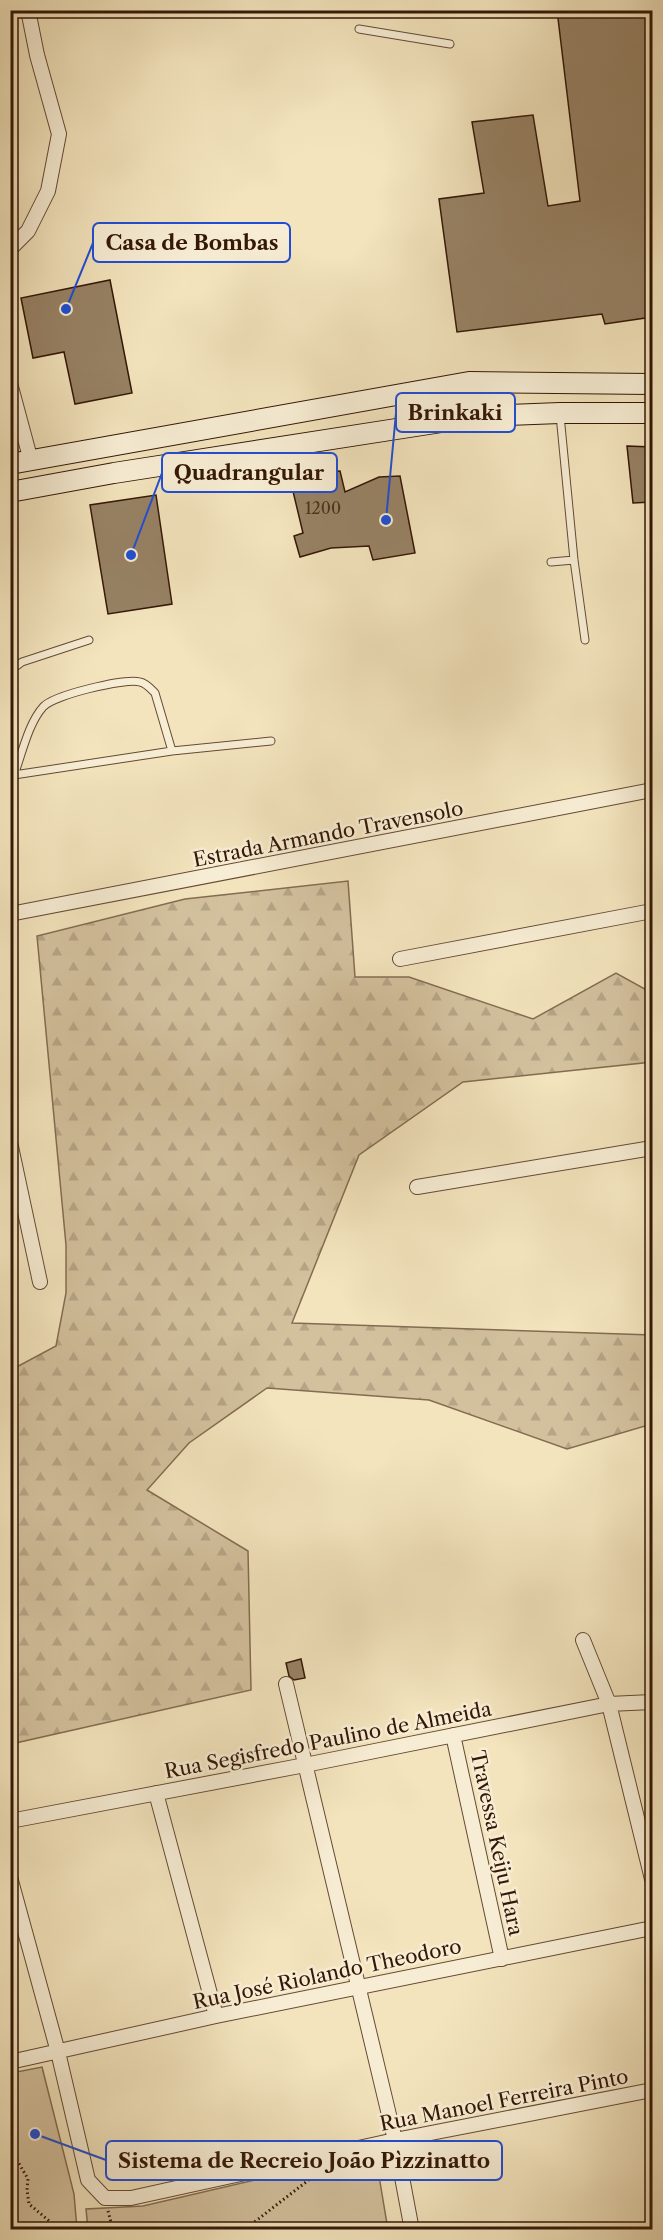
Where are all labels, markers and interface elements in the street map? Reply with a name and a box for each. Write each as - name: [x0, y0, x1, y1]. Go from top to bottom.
- callout: Casa de Bombas: [93, 223, 290, 262]
- text: Casa de Bombas: [105, 230, 279, 255]
- callout: Brinkaki: [396, 393, 515, 432]
- text: Brinkaki: [408, 400, 503, 425]
- callout: Quadrangular: [162, 453, 337, 492]
- text: Quadrangular: [174, 460, 325, 485]
- house number: 1200: [305, 498, 341, 518]
- street label: Estrada Armando Travensolo: [191, 796, 465, 872]
- street label: Rua Segisfredo Paulino de Almeida: [162, 1696, 494, 1784]
- street label: Travessa Keiju Hara: [466, 1748, 528, 1938]
- street label: Rua José Riolando Theodoro: [191, 1934, 463, 2014]
- street label: Rua Manoel Ferreira Pinto: [378, 2064, 630, 2136]
- callout: Sistema de Recreio João Pìzzinatto: [106, 2141, 502, 2180]
- text: Sistema de Recreio João Pìzzinatto: [118, 2148, 490, 2173]

